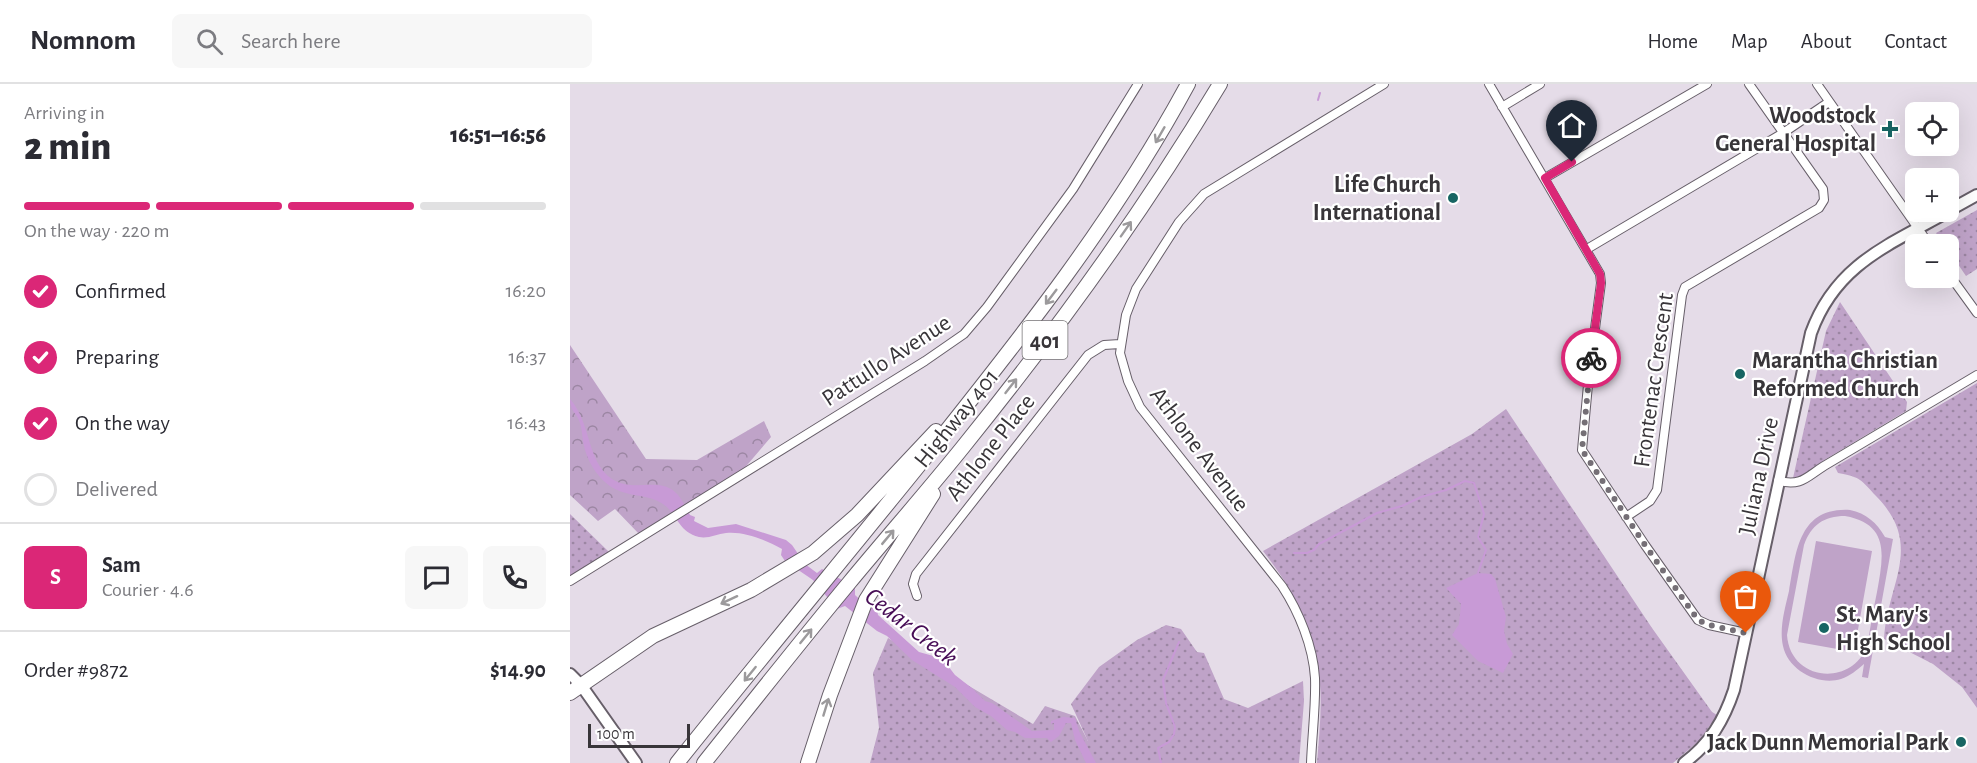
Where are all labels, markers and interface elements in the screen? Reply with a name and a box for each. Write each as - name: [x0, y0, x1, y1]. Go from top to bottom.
- search box: [172, 14, 592, 68]
- icon: search: [193, 25, 226, 58]
- text: Nomnom: [30, 27, 136, 55]
- text: Search here: [241, 30, 341, 52]
- text: Home: [1647, 31, 1698, 52]
- text: Map: [1731, 31, 1768, 52]
- text: About: [1801, 31, 1851, 52]
- text: Contact: [1884, 31, 1947, 52]
- pin: [1546, 100, 1597, 162]
- map controls: [1905, 102, 1959, 288]
- button: locate: [1905, 102, 1959, 156]
- text: Arriving in: [24, 103, 105, 123]
- place label: Woodstock General Hospital: [1715, 104, 1876, 156]
- icon: home: [1555, 109, 1588, 142]
- marker: Woodstock General Hospital: [1881, 120, 1899, 138]
- text: 16:51–16:56: [450, 124, 546, 146]
- one-way arrow: [1153, 126, 1165, 143]
- text: 2 min: [24, 128, 111, 167]
- button: +: [1905, 168, 1959, 222]
- place label: Life Church International: [1313, 173, 1441, 225]
- marker: Life Church International: [1446, 191, 1460, 205]
- text: On the way · 220 m: [24, 221, 170, 241]
- one-way arrow: [1120, 221, 1132, 237]
- button: −: [1905, 234, 1959, 288]
- icon: check: [24, 275, 57, 308]
- text: Confirmed: [75, 280, 166, 302]
- text: 16:20: [505, 281, 546, 301]
- one-way arrow: [1044, 288, 1057, 304]
- street label: Frontenac Crescent: [1630, 291, 1678, 469]
- street label: Pattullo Avenue: [818, 310, 955, 411]
- road number: 401: [1022, 321, 1068, 359]
- courier: [1561, 328, 1621, 388]
- icon: check: [24, 341, 57, 374]
- icon: bike: [1575, 342, 1608, 375]
- text: Preparing: [75, 346, 159, 368]
- text: 16:37: [509, 347, 546, 367]
- place label: Marantha Christian Reformed Church: [1752, 349, 1938, 401]
- street label: Highway 401: [910, 365, 1004, 472]
- marker: Marantha Christian Reformed Church: [1733, 367, 1747, 381]
- one-way arrow: [1004, 378, 1017, 394]
- street label: Athlone Avenue: [1145, 383, 1253, 516]
- street label: Athlone Place: [942, 390, 1040, 506]
- icon: check: [24, 407, 57, 440]
- text: On the way: [75, 412, 170, 434]
- text: 16:43: [507, 413, 546, 433]
- street label: Juliana Drive: [1735, 415, 1783, 537]
- text: Delivered: [75, 478, 158, 500]
- one-way arrow: [881, 529, 894, 545]
- button: chat: [405, 546, 468, 609]
- button: phone: [483, 546, 546, 609]
- text: Sam: [102, 554, 141, 576]
- text: S: [50, 566, 61, 588]
- pin: [1720, 571, 1771, 633]
- text: Courier · 4.6: [102, 580, 194, 600]
- icon: bag: [1729, 580, 1762, 613]
- water label: Cedar Creek: [860, 583, 963, 671]
- one-way arrow: [720, 595, 738, 607]
- place label: St. Mary's High School: [1836, 603, 1951, 655]
- marker: St. Mary's High School: [1817, 621, 1831, 635]
- one-way arrow: [800, 628, 813, 644]
- text: Order #9872: [24, 659, 129, 681]
- text: $14.90: [490, 659, 546, 681]
- one-way arrow: [743, 666, 757, 681]
- one-way arrow: [821, 698, 832, 717]
- scale bar: [588, 721, 690, 748]
- text: 100 m: [597, 726, 635, 742]
- place label: Jack Dunn Memorial Park: [1707, 731, 1949, 755]
- marker: Jack Dunn Memorial Park: [1954, 735, 1968, 749]

